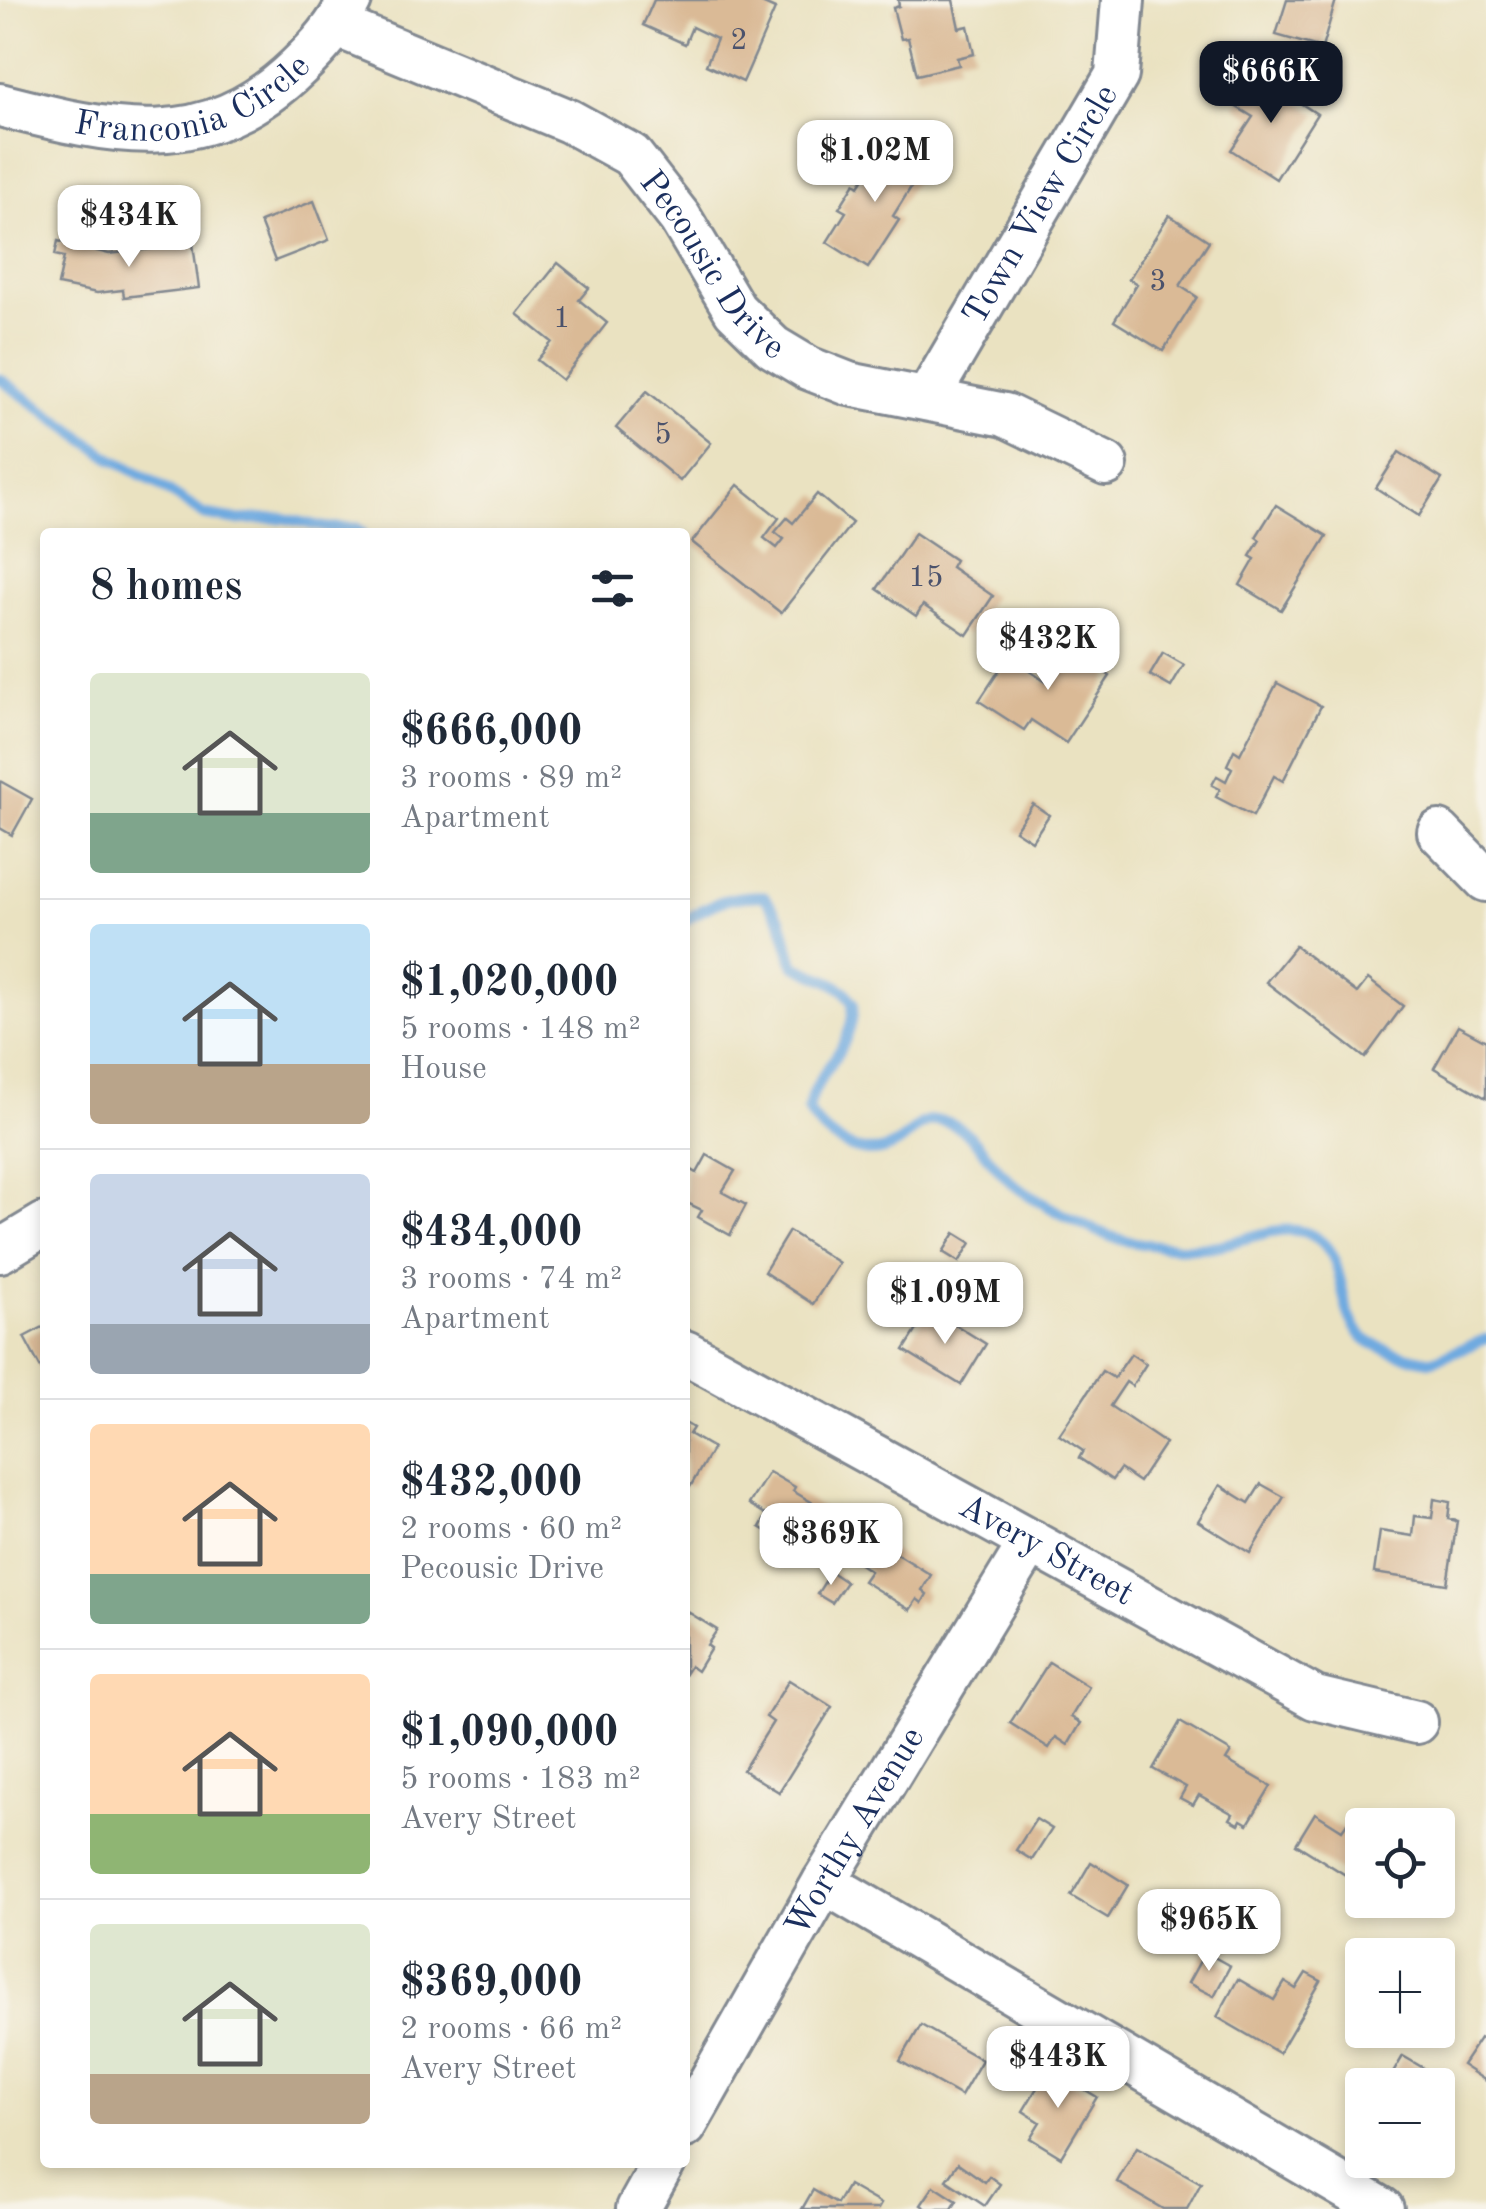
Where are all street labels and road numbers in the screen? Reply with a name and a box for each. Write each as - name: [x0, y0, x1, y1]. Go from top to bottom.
- street label: Franconia Circle: [72, 48, 317, 148]
- street label: Town View Circle: [957, 79, 1125, 331]
- street label: Pecousic Drive: [633, 165, 790, 367]
- street label: Avery Street: [953, 1489, 1139, 1612]
- street label: Worthy Avenue: [780, 1721, 931, 1942]

